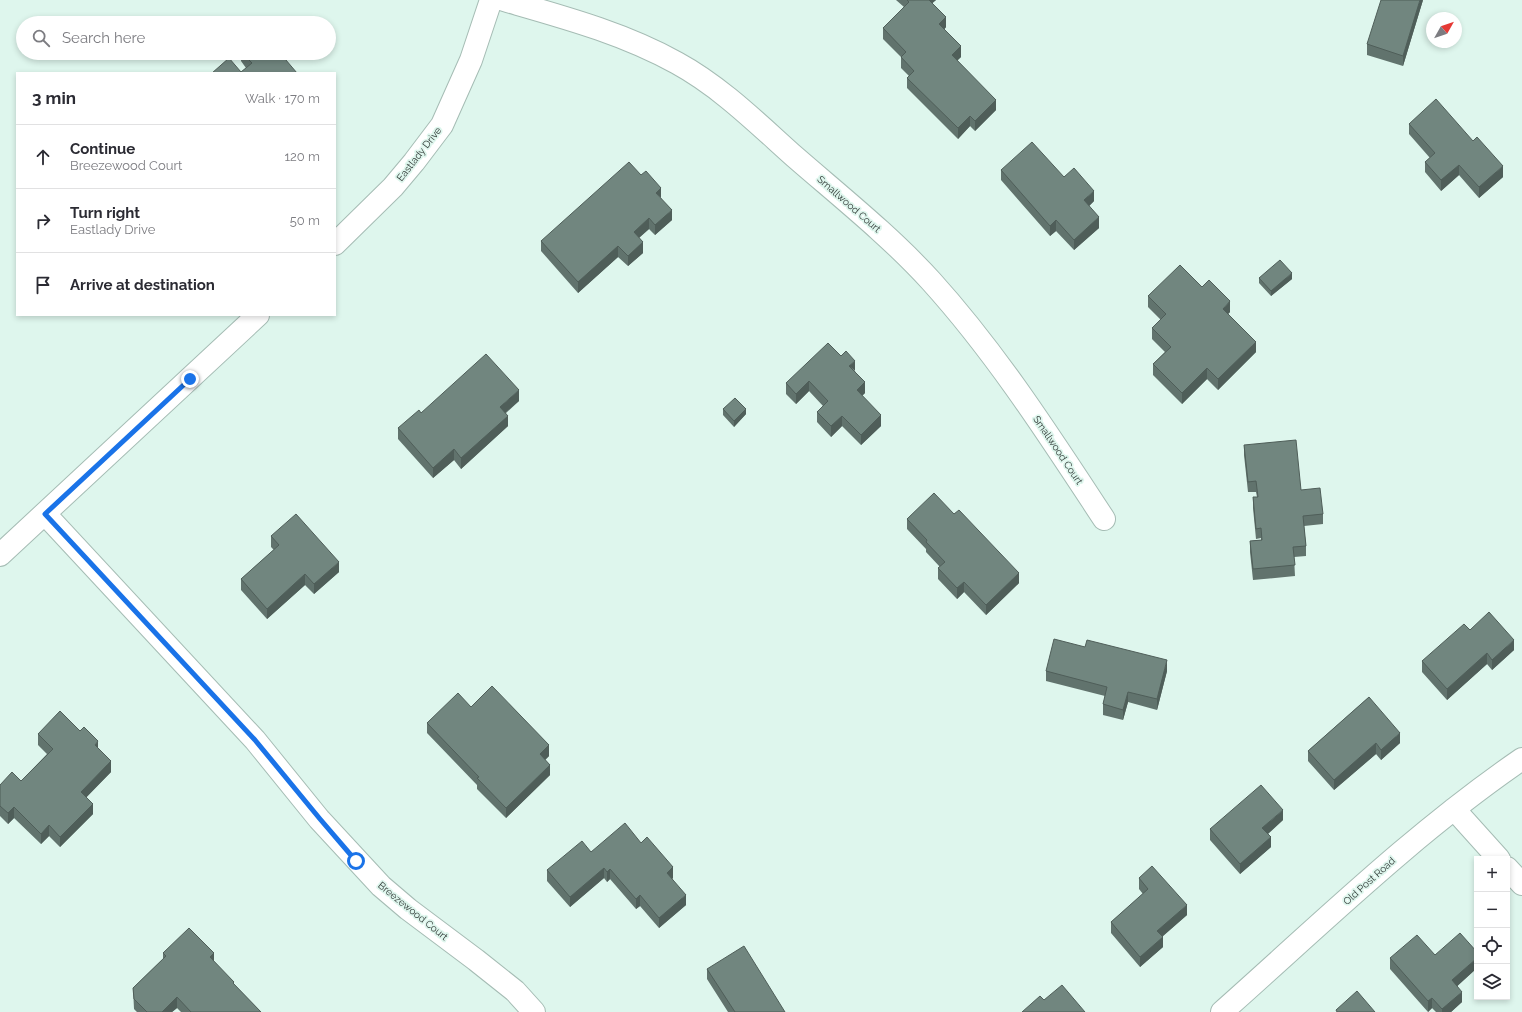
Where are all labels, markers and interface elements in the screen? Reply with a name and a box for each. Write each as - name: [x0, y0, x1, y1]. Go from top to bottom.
- north arrow: [1426, 12, 1462, 48]
- search box: [16, 16, 336, 60]
- icon: search: [30, 27, 52, 49]
- text: Search here: [62, 29, 145, 47]
- text: 3 min: [32, 88, 76, 108]
- text: Walk · 170 m: [245, 91, 320, 106]
- street label: Eastlady Drive: [394, 125, 444, 183]
- text: Continue: [70, 140, 135, 158]
- icon: ahead: [32, 146, 54, 168]
- text: 120 m: [284, 149, 320, 164]
- text: Breezewood Court: [70, 158, 182, 173]
- street label: Smallwood Court: [815, 174, 883, 235]
- text: Turn right: [70, 204, 140, 222]
- icon: right: [32, 210, 54, 232]
- text: 50 m: [290, 213, 320, 228]
- text: Eastlady Drive: [70, 222, 155, 237]
- icon: arrive: [32, 274, 54, 296]
- text: Arrive at destination: [70, 276, 215, 294]
- route end: [181, 370, 199, 388]
- street label: Smallwood Court: [1031, 414, 1085, 487]
- route start: [347, 852, 365, 870]
- street label: Old Post Road: [1341, 855, 1397, 907]
- map controls: [1474, 856, 1510, 1000]
- button: +: [1474, 856, 1510, 892]
- street label: Breezewood Court: [376, 880, 451, 943]
- button: −: [1474, 892, 1510, 928]
- button: locate: [1474, 928, 1510, 964]
- button: layers: [1474, 964, 1510, 1000]

